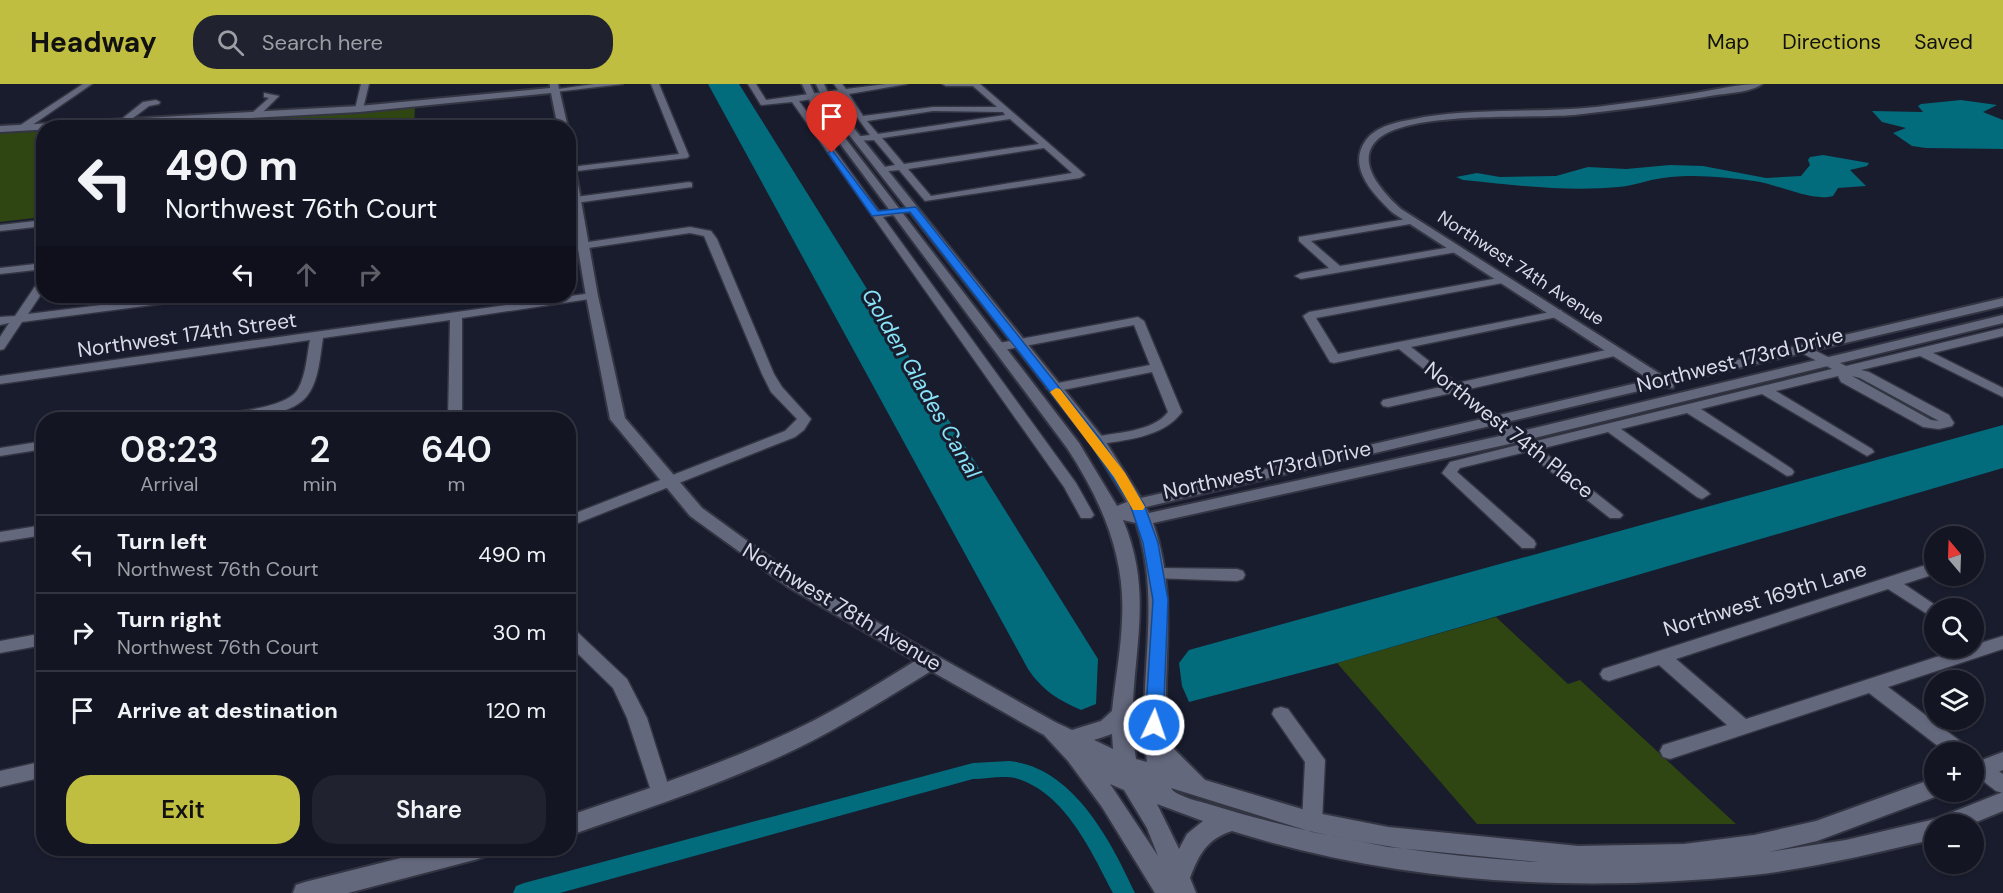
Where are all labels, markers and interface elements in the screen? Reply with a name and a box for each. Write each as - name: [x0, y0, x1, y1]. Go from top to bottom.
- search box: [193, 15, 613, 69]
- text: Headway: [30, 24, 157, 61]
- icon: search: [214, 26, 247, 59]
- text: Search here: [262, 28, 383, 57]
- text: Map: [1707, 28, 1749, 56]
- text: Directions: [1782, 28, 1881, 56]
- text: Saved: [1914, 28, 1973, 56]
- pin: [806, 91, 857, 153]
- icon: arrive: [815, 100, 848, 133]
- text: 490 m: [165, 138, 298, 193]
- icon: left: [66, 144, 144, 222]
- text: Northwest 76th Court: [165, 191, 437, 226]
- street label: Northwest 74th Avenue: [1433, 205, 1609, 331]
- icon: left: [227, 258, 260, 291]
- icon: ahead: [290, 258, 323, 291]
- icon: right: [353, 258, 386, 291]
- water label: Golden Glades Canal: [855, 283, 988, 484]
- street label: Northwest 174th Street: [76, 306, 298, 364]
- street label: Northwest 173rd Drive: [1634, 321, 1846, 399]
- street label: Northwest 74th Place: [1419, 355, 1599, 505]
- text: 08:23: [120, 426, 219, 473]
- text: 2: [309, 426, 330, 473]
- text: 640: [421, 426, 492, 473]
- street label: Northwest 173rd Drive: [1160, 434, 1374, 506]
- text: Arrival: [140, 471, 199, 497]
- text: min: [303, 471, 337, 497]
- text: m: [448, 471, 465, 497]
- north arrow: [1924, 526, 1984, 586]
- map controls: [1924, 526, 1984, 874]
- text: Turn left: [117, 527, 207, 556]
- street label: Northwest 78th Avenue: [737, 536, 947, 678]
- icon: left: [66, 538, 99, 571]
- text: 490 m: [478, 540, 546, 569]
- street label: Northwest 169th Lane: [1660, 555, 1870, 643]
- text: Northwest 76th Court: [117, 556, 319, 582]
- button: search: [1924, 598, 1984, 658]
- text: Turn right: [117, 605, 222, 634]
- icon: right: [66, 616, 99, 649]
- text: 30 m: [492, 618, 546, 647]
- text: Northwest 76th Court: [117, 634, 319, 660]
- button: layers: [1924, 670, 1984, 730]
- position arrow: [1122, 693, 1186, 757]
- icon: arrive: [66, 694, 99, 727]
- text: Arrive at destination: [117, 696, 338, 725]
- text: 120 m: [486, 696, 546, 725]
- button: +: [1924, 742, 1984, 802]
- button: Exit: [66, 775, 300, 844]
- button: Share: [312, 775, 546, 844]
- button: −: [1924, 814, 1984, 874]

